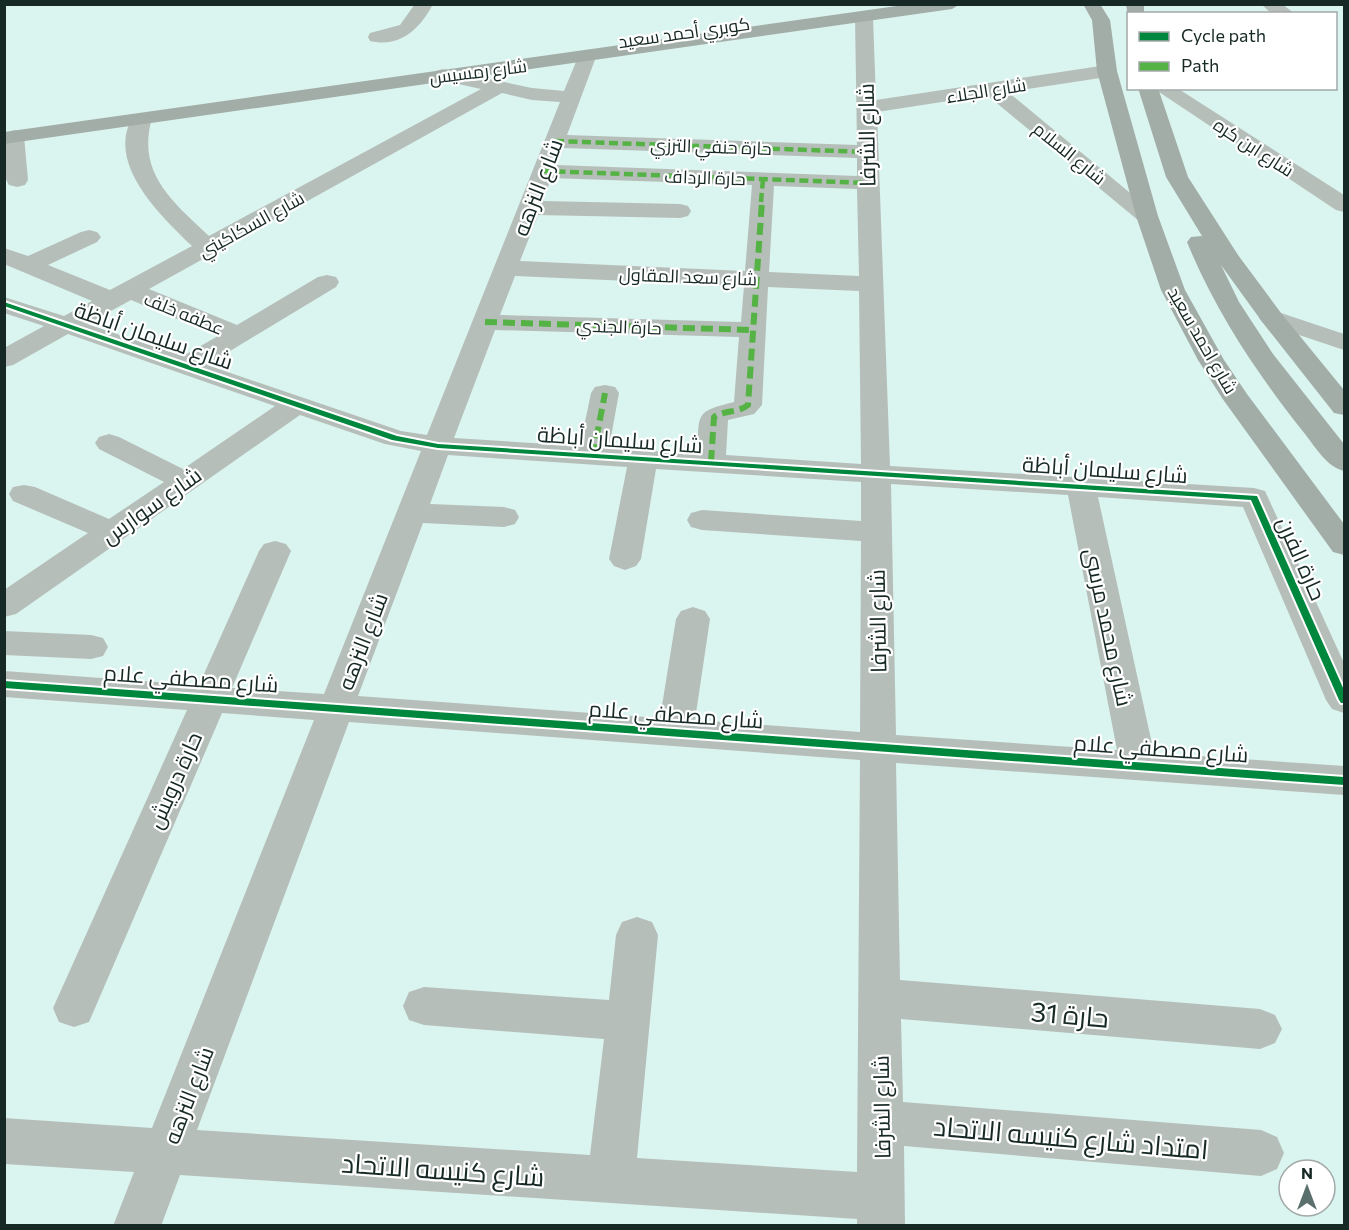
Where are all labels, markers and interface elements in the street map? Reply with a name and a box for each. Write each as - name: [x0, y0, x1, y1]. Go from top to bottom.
- street label: كوبري أحمد سعيد: [617, 12, 752, 56]
- legend: [1127, 12, 1337, 90]
- text: Cycle path: [1181, 24, 1266, 46]
- street label: شارع رمسيس: [428, 54, 528, 90]
- text: Path: [1181, 54, 1219, 76]
- street label: شارع الجلاء: [944, 73, 1028, 109]
- street label: شارع الشرفا: [852, 83, 882, 187]
- street label: شارع ابن كره: [1209, 113, 1298, 183]
- street label: شارع السلام: [1028, 117, 1111, 190]
- street label: حارة حنفي الترزي: [650, 133, 772, 163]
- street label: شارع النزهه: [506, 135, 570, 240]
- street label: حارة الرداف: [664, 165, 746, 190]
- street label: شارع السكاكيني: [194, 186, 310, 266]
- street label: شارع سعد المقاول: [618, 263, 757, 291]
- street label: شارع احمد سعيد: [1162, 283, 1242, 398]
- street label: عطفه خلف: [141, 287, 227, 339]
- street label: شارع سليمان أباظة: [71, 295, 237, 377]
- street label: حارة الجندي: [576, 314, 662, 342]
- street label: شارع سليمان أباظة: [536, 420, 704, 460]
- street label: شارع سليمان أباظة: [1021, 450, 1189, 490]
- street label: شارع سوارس: [96, 461, 207, 551]
- street label: حارة الفرن: [1272, 512, 1332, 604]
- street label: شارع محمد مرسى: [1077, 545, 1139, 709]
- street label: شارع الشرفا: [863, 569, 893, 673]
- street label: شارع النزهه: [331, 589, 395, 694]
- street label: شارع مصطفي علام: [102, 658, 279, 702]
- street label: شارع مصطفي علام: [587, 694, 764, 738]
- street label: حارة درويش: [141, 727, 208, 833]
- street label: شارع مصطفي علام: [1072, 728, 1249, 772]
- street label: حارة 31: [1030, 994, 1110, 1034]
- street label: شارع النزهه: [157, 1043, 221, 1148]
- street label: شارع الشرفا: [867, 1055, 897, 1159]
- street label: امتداد شارع كنيسه الاتحاد: [932, 1109, 1210, 1168]
- street label: شارع كنيسه الاتحاد: [340, 1145, 546, 1196]
- north arrow: [1277, 1158, 1337, 1218]
- text: N: [1301, 1163, 1313, 1182]

